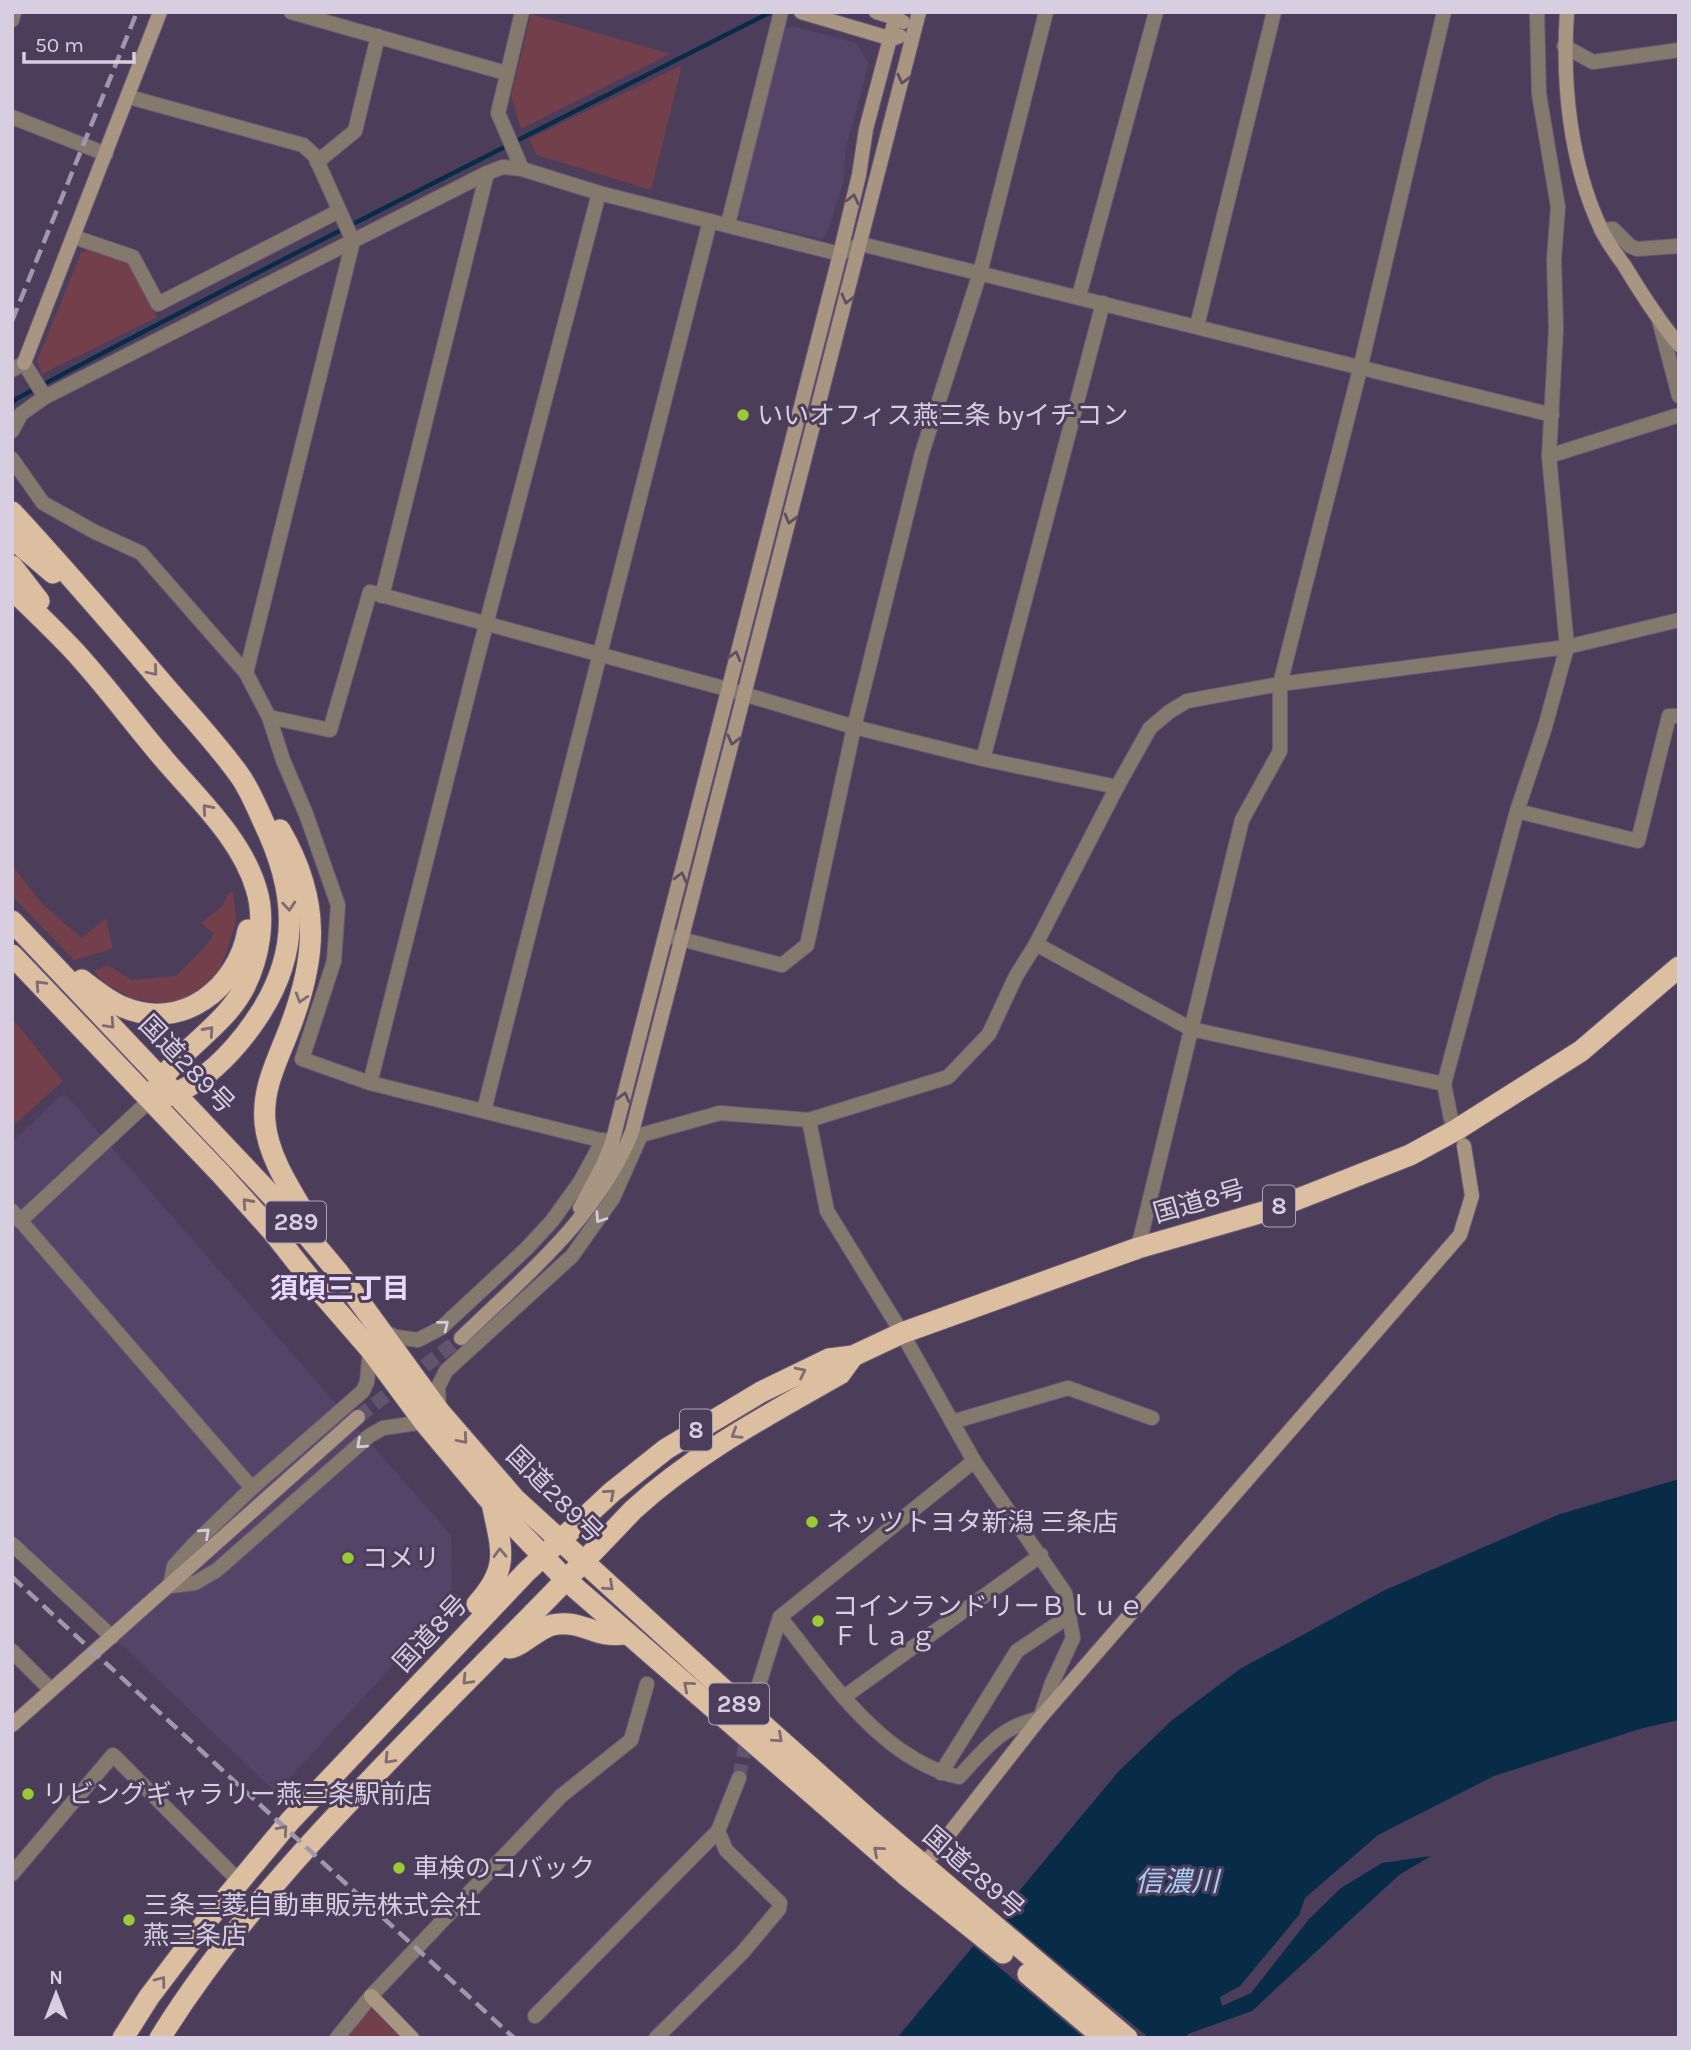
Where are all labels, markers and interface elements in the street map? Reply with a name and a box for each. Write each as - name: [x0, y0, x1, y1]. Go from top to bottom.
- scale bar: [24, 21, 135, 65]
- text: 50 m: [35, 33, 84, 57]
- one-way arrow: [897, 72, 911, 84]
- one-way arrow: [845, 193, 859, 205]
- one-way arrow: [841, 293, 855, 305]
- place label: いいオフィス燕三条 byイチコン: [757, 400, 1128, 431]
- marker: いいオフィス燕三条 byイチコン: [735, 407, 751, 423]
- one-way arrow: [784, 513, 798, 525]
- one-way arrow: [727, 650, 742, 662]
- one-way arrow: [144, 664, 157, 676]
- one-way arrow: [727, 733, 741, 745]
- one-way arrow: [203, 805, 215, 818]
- one-way arrow: [673, 871, 687, 883]
- one-way arrow: [281, 901, 296, 912]
- one-way arrow: [36, 980, 48, 993]
- one-way arrow: [295, 991, 309, 1003]
- street label: 国道289号: [132, 1009, 241, 1120]
- one-way arrow: [101, 1016, 114, 1029]
- one-way arrow: [201, 1026, 213, 1039]
- one-way arrow: [615, 1091, 630, 1103]
- street label: 国道8号: [1150, 1174, 1249, 1229]
- road number: 8: [1263, 1186, 1295, 1226]
- one-way arrow: [243, 1198, 255, 1211]
- road number: 289: [266, 1202, 326, 1242]
- one-way arrow: [596, 1210, 608, 1223]
- district label: 須頃三丁目: [270, 1272, 410, 1305]
- one-way arrow: [436, 1320, 448, 1333]
- one-way arrow: [794, 1367, 806, 1381]
- road number: 8: [680, 1410, 712, 1450]
- one-way arrow: [730, 1426, 743, 1439]
- one-way arrow: [455, 1431, 467, 1444]
- one-way arrow: [356, 1436, 369, 1448]
- street label: 国道289号: [500, 1440, 609, 1549]
- one-way arrow: [602, 1490, 615, 1502]
- place label: ネッツトヨタ新潟 三条店: [826, 1507, 1118, 1538]
- marker: ネッツトヨタ新潟 三条店: [804, 1514, 820, 1530]
- one-way arrow: [197, 1528, 210, 1541]
- place label: コメリ: [362, 1543, 440, 1574]
- one-way arrow: [492, 1547, 508, 1558]
- marker: コメリ: [340, 1550, 356, 1566]
- one-way arrow: [601, 1578, 614, 1590]
- street label: 国道8号: [387, 1588, 474, 1678]
- place label: コインランドリーＢｌｕｅ Ｆｌａｇ: [832, 1591, 1144, 1652]
- marker: コインランドリーＢｌｕｅ Ｆｌａｇ: [810, 1613, 826, 1629]
- one-way arrow: [463, 1672, 476, 1685]
- one-way arrow: [683, 1682, 696, 1694]
- road number: 289: [709, 1684, 769, 1724]
- one-way arrow: [770, 1730, 783, 1743]
- one-way arrow: [385, 1751, 398, 1764]
- place label: リビングギャラリー燕三条駅前店: [42, 1779, 432, 1810]
- marker: リビングギャラリー燕三条駅前店: [20, 1786, 36, 1802]
- street label: 国道289号: [917, 1820, 1031, 1925]
- one-way arrow: [275, 1825, 287, 1838]
- one-way arrow: [874, 1847, 887, 1859]
- place label: 車検のコバック: [413, 1853, 595, 1884]
- marker: 車検のコバック: [391, 1860, 407, 1876]
- water label: 信濃川: [1135, 1865, 1222, 1898]
- place label: 三条三菱自動車販売株式会社 燕三条店: [143, 1890, 481, 1951]
- marker: 三条三菱自動車販売株式会社 燕三条店: [121, 1912, 137, 1928]
- north arrow: [21, 1959, 91, 2029]
- text: N: [49, 1967, 63, 1989]
- one-way arrow: [153, 1977, 165, 1989]

